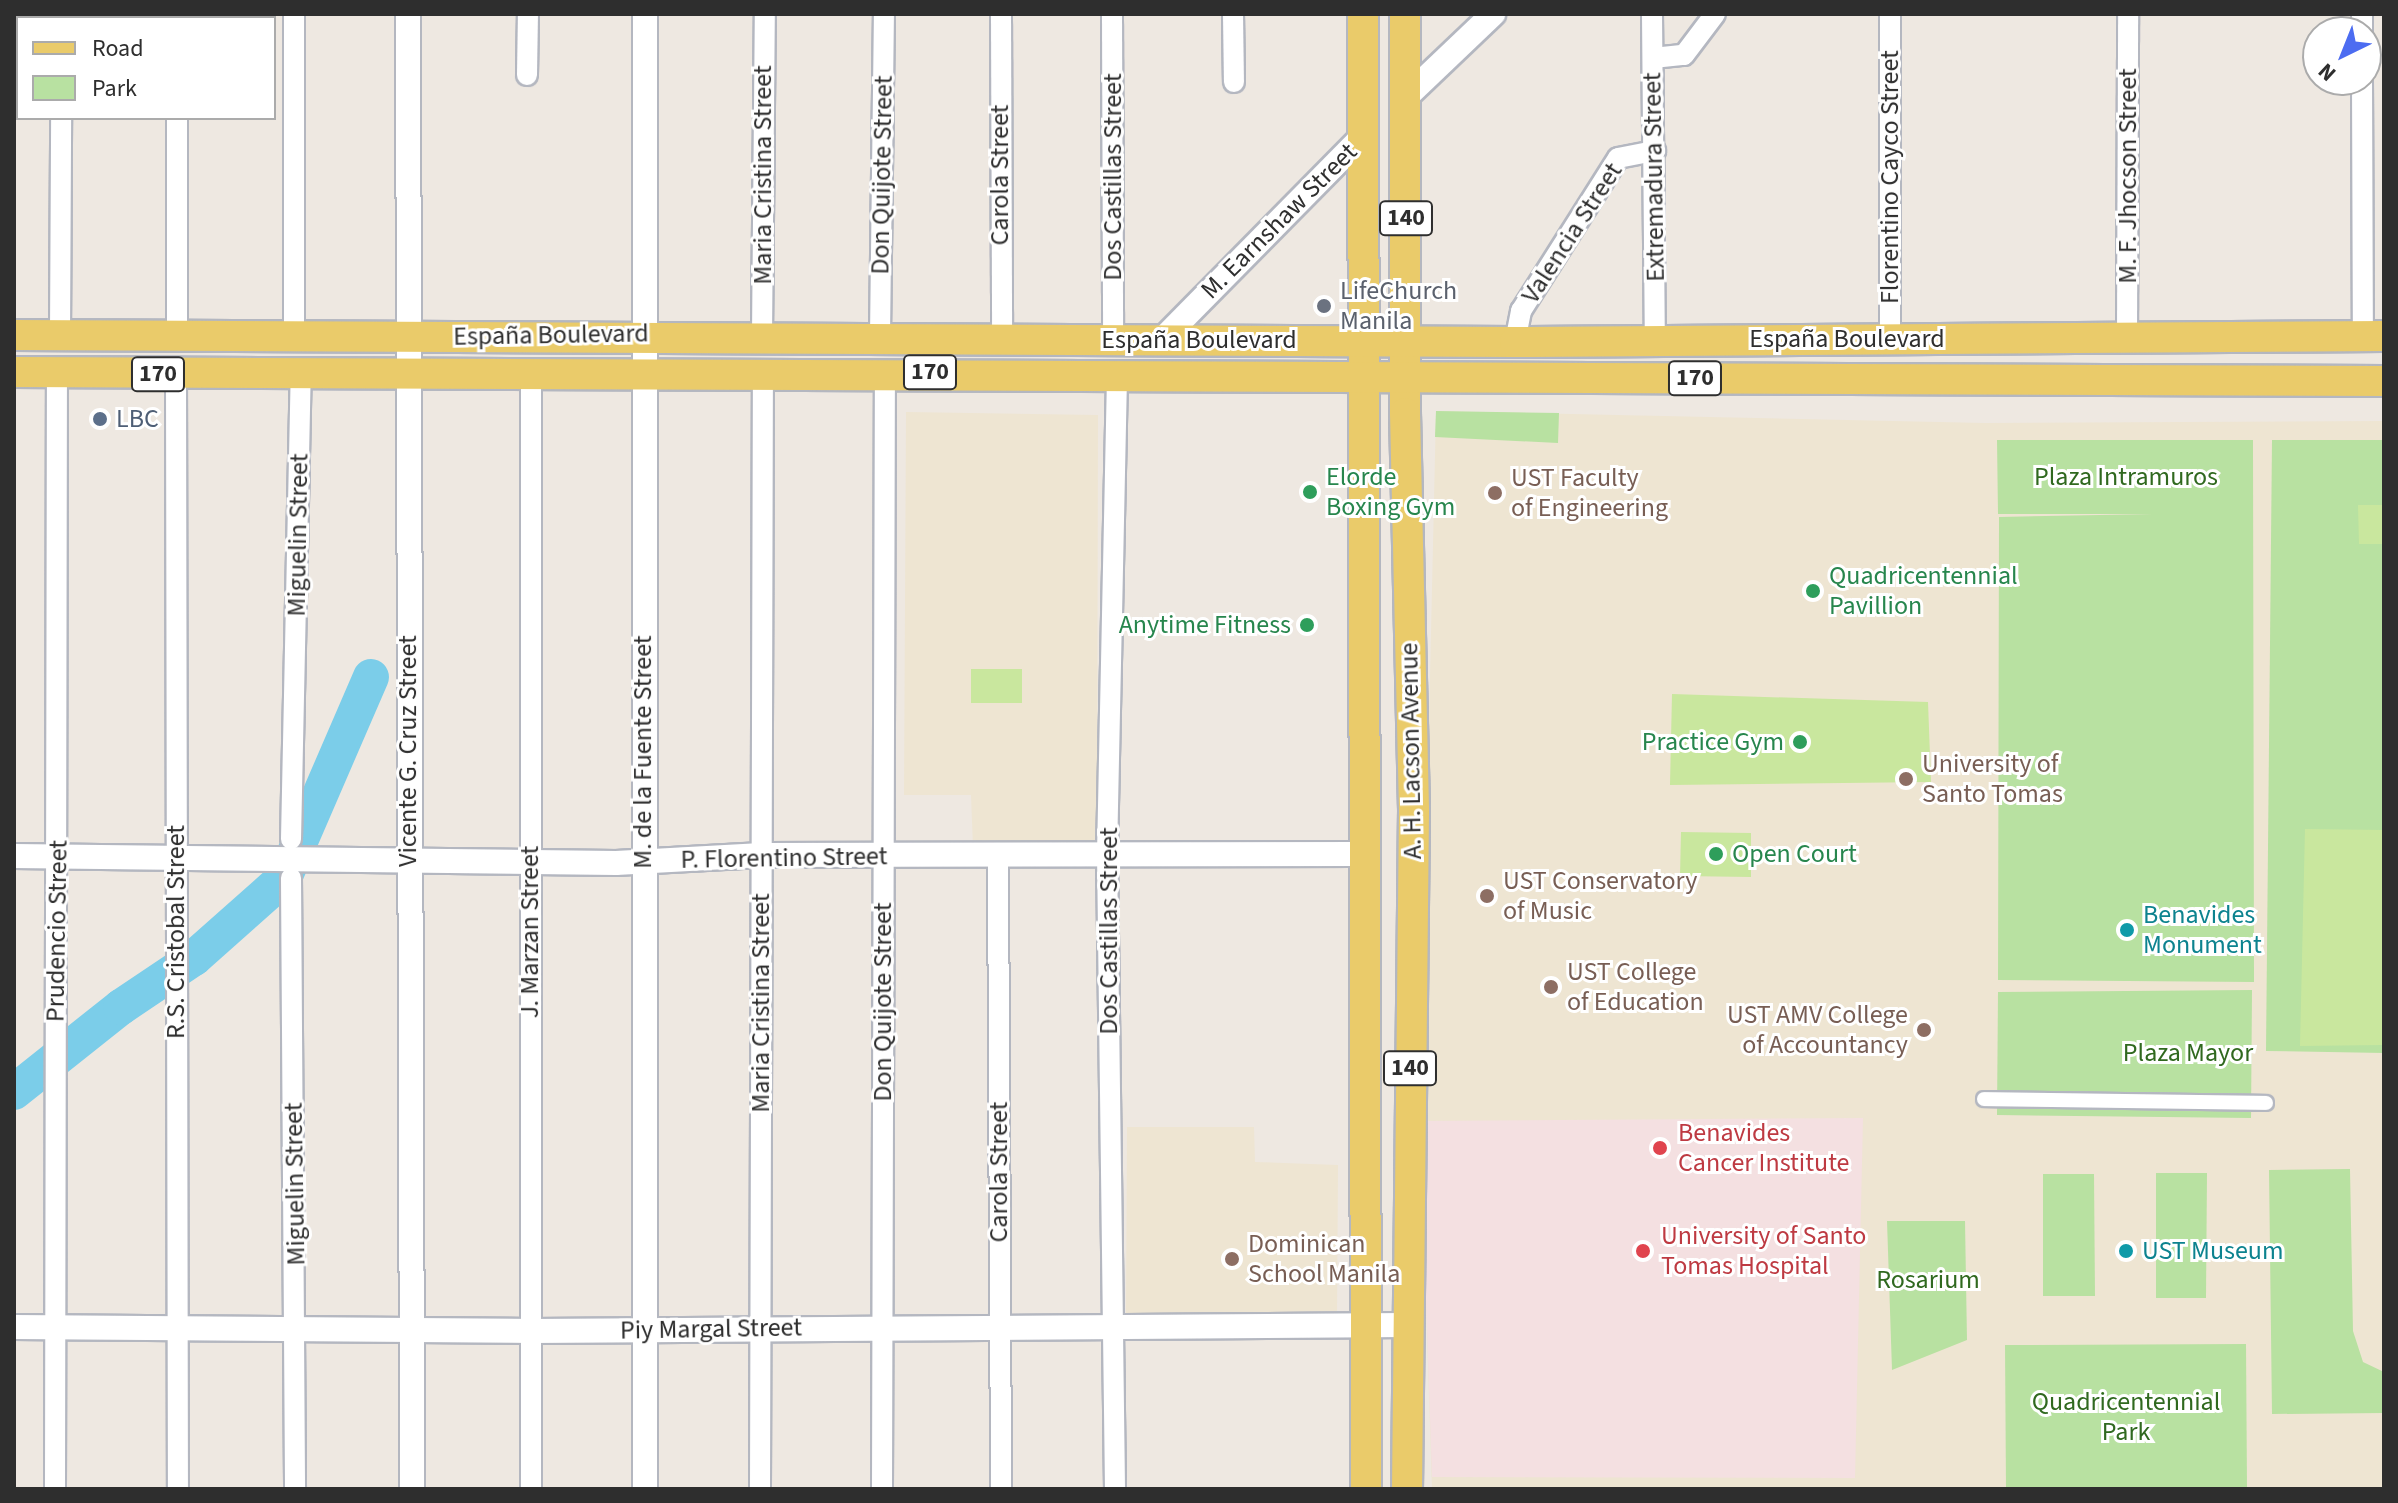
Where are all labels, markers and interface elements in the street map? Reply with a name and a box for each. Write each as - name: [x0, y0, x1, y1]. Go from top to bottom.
- legend: [16, 16, 276, 120]
- north arrow: [2302, 16, 2382, 96]
- text: Road: [92, 31, 144, 66]
- street label: Florentino Cayco Street: [1874, 50, 1906, 304]
- text: N: [2311, 55, 2343, 89]
- street label: Maria Cristina Street: [747, 65, 779, 285]
- street label: M. F. Jhocson Street: [2112, 68, 2144, 284]
- text: Park: [92, 71, 137, 106]
- street label: Extremadura Street: [1637, 72, 1671, 282]
- street label: Dos Castillas Street: [1097, 73, 1129, 281]
- street label: Don Quijote Street: [865, 75, 899, 275]
- street label: Carola Street: [984, 105, 1016, 245]
- street label: M. Earnshaw Street: [1195, 137, 1363, 305]
- street label: Valencia Street: [1515, 157, 1629, 309]
- road number: 140: [1378, 198, 1434, 238]
- place label: LifeChurch Manila: [1340, 275, 1457, 336]
- marker: LifeChurch Manila: [1315, 297, 1333, 315]
- street label: España Boulevard: [453, 318, 649, 352]
- street label: España Boulevard: [1749, 323, 1945, 355]
- street label: España Boulevard: [1101, 324, 1297, 356]
- road number: 170: [902, 352, 958, 392]
- road number: 170: [130, 354, 186, 394]
- road number: 170: [1667, 358, 1723, 398]
- place label: LBC: [116, 403, 159, 435]
- marker: LBC: [91, 410, 109, 428]
- street label: Miguelin Street: [281, 453, 315, 617]
- place label: Elorde Boxing Gym: [1326, 461, 1455, 522]
- park label: Plaza Intramuros: [2034, 461, 2218, 493]
- place label: UST Faculty of Engineering: [1511, 462, 1668, 524]
- marker: Elorde Boxing Gym: [1301, 483, 1319, 501]
- marker: UST Faculty of Engineering: [1486, 484, 1504, 502]
- place label: Quadricentennial Pavillion: [1829, 560, 2018, 622]
- marker: Quadricentennial Pavillion: [1804, 582, 1822, 600]
- place label: Anytime Fitness: [1119, 609, 1291, 641]
- marker: Anytime Fitness: [1298, 616, 1316, 634]
- street label: Vicente G. Cruz Street: [392, 635, 424, 867]
- street label: M. de la Fuente Street: [627, 635, 659, 869]
- street label: A. H. Lacson Avenue: [1394, 642, 1428, 860]
- place label: Practice Gym: [1642, 726, 1784, 758]
- marker: Practice Gym: [1791, 733, 1809, 751]
- place label: University of Santo Tomas: [1922, 748, 2063, 810]
- marker: University of Santo Tomas: [1897, 770, 1915, 788]
- street label: R.S. Cristobal Street: [160, 825, 192, 1039]
- street label: Dos Castillas Street: [1093, 827, 1125, 1035]
- place label: Open Court: [1732, 838, 1857, 870]
- street label: Prudencio Street: [40, 840, 74, 1022]
- street label: P. Florentino Street: [680, 841, 888, 875]
- marker: Open Court: [1707, 845, 1725, 863]
- street label: J. Marzan Street: [514, 846, 546, 1018]
- place label: UST Conservatory of Music: [1503, 865, 1697, 926]
- marker: UST Conservatory of Music: [1478, 887, 1496, 905]
- street label: Maria Cristina Street: [745, 893, 777, 1113]
- place label: Benavides Monument: [2143, 899, 2262, 960]
- street label: Don Quijote Street: [867, 902, 899, 1102]
- marker: Benavides Monument: [2118, 921, 2136, 939]
- place label: UST College of Education: [1567, 956, 1704, 1018]
- marker: UST College of Education: [1542, 978, 1560, 996]
- place label: UST AMV College of Accountancy: [1727, 999, 1908, 1060]
- marker: UST AMV College of Accountancy: [1915, 1021, 1933, 1039]
- park label: Plaza Mayor: [2123, 1037, 2253, 1069]
- road number: 140: [1382, 1048, 1438, 1088]
- street label: Miguelin Street: [278, 1102, 312, 1266]
- street label: Carola Street: [983, 1102, 1015, 1242]
- place label: Benavides Cancer Institute: [1678, 1117, 1849, 1178]
- marker: Benavides Cancer Institute: [1649, 1137, 1671, 1159]
- place label: University of Santo Tomas Hospital: [1661, 1220, 1866, 1282]
- place label: Dominican School Manila: [1248, 1228, 1400, 1290]
- place label: UST Museum: [2142, 1235, 2284, 1267]
- marker: University of Santo Tomas Hospital: [1632, 1240, 1654, 1262]
- marker: UST Museum: [2117, 1242, 2135, 1260]
- marker: Dominican School Manila: [1223, 1250, 1241, 1268]
- park label: Rosarium: [1876, 1264, 1980, 1296]
- street label: Piy Margal Street: [620, 1312, 802, 1346]
- park label: Quadricentennial Park: [2032, 1386, 2220, 1448]

